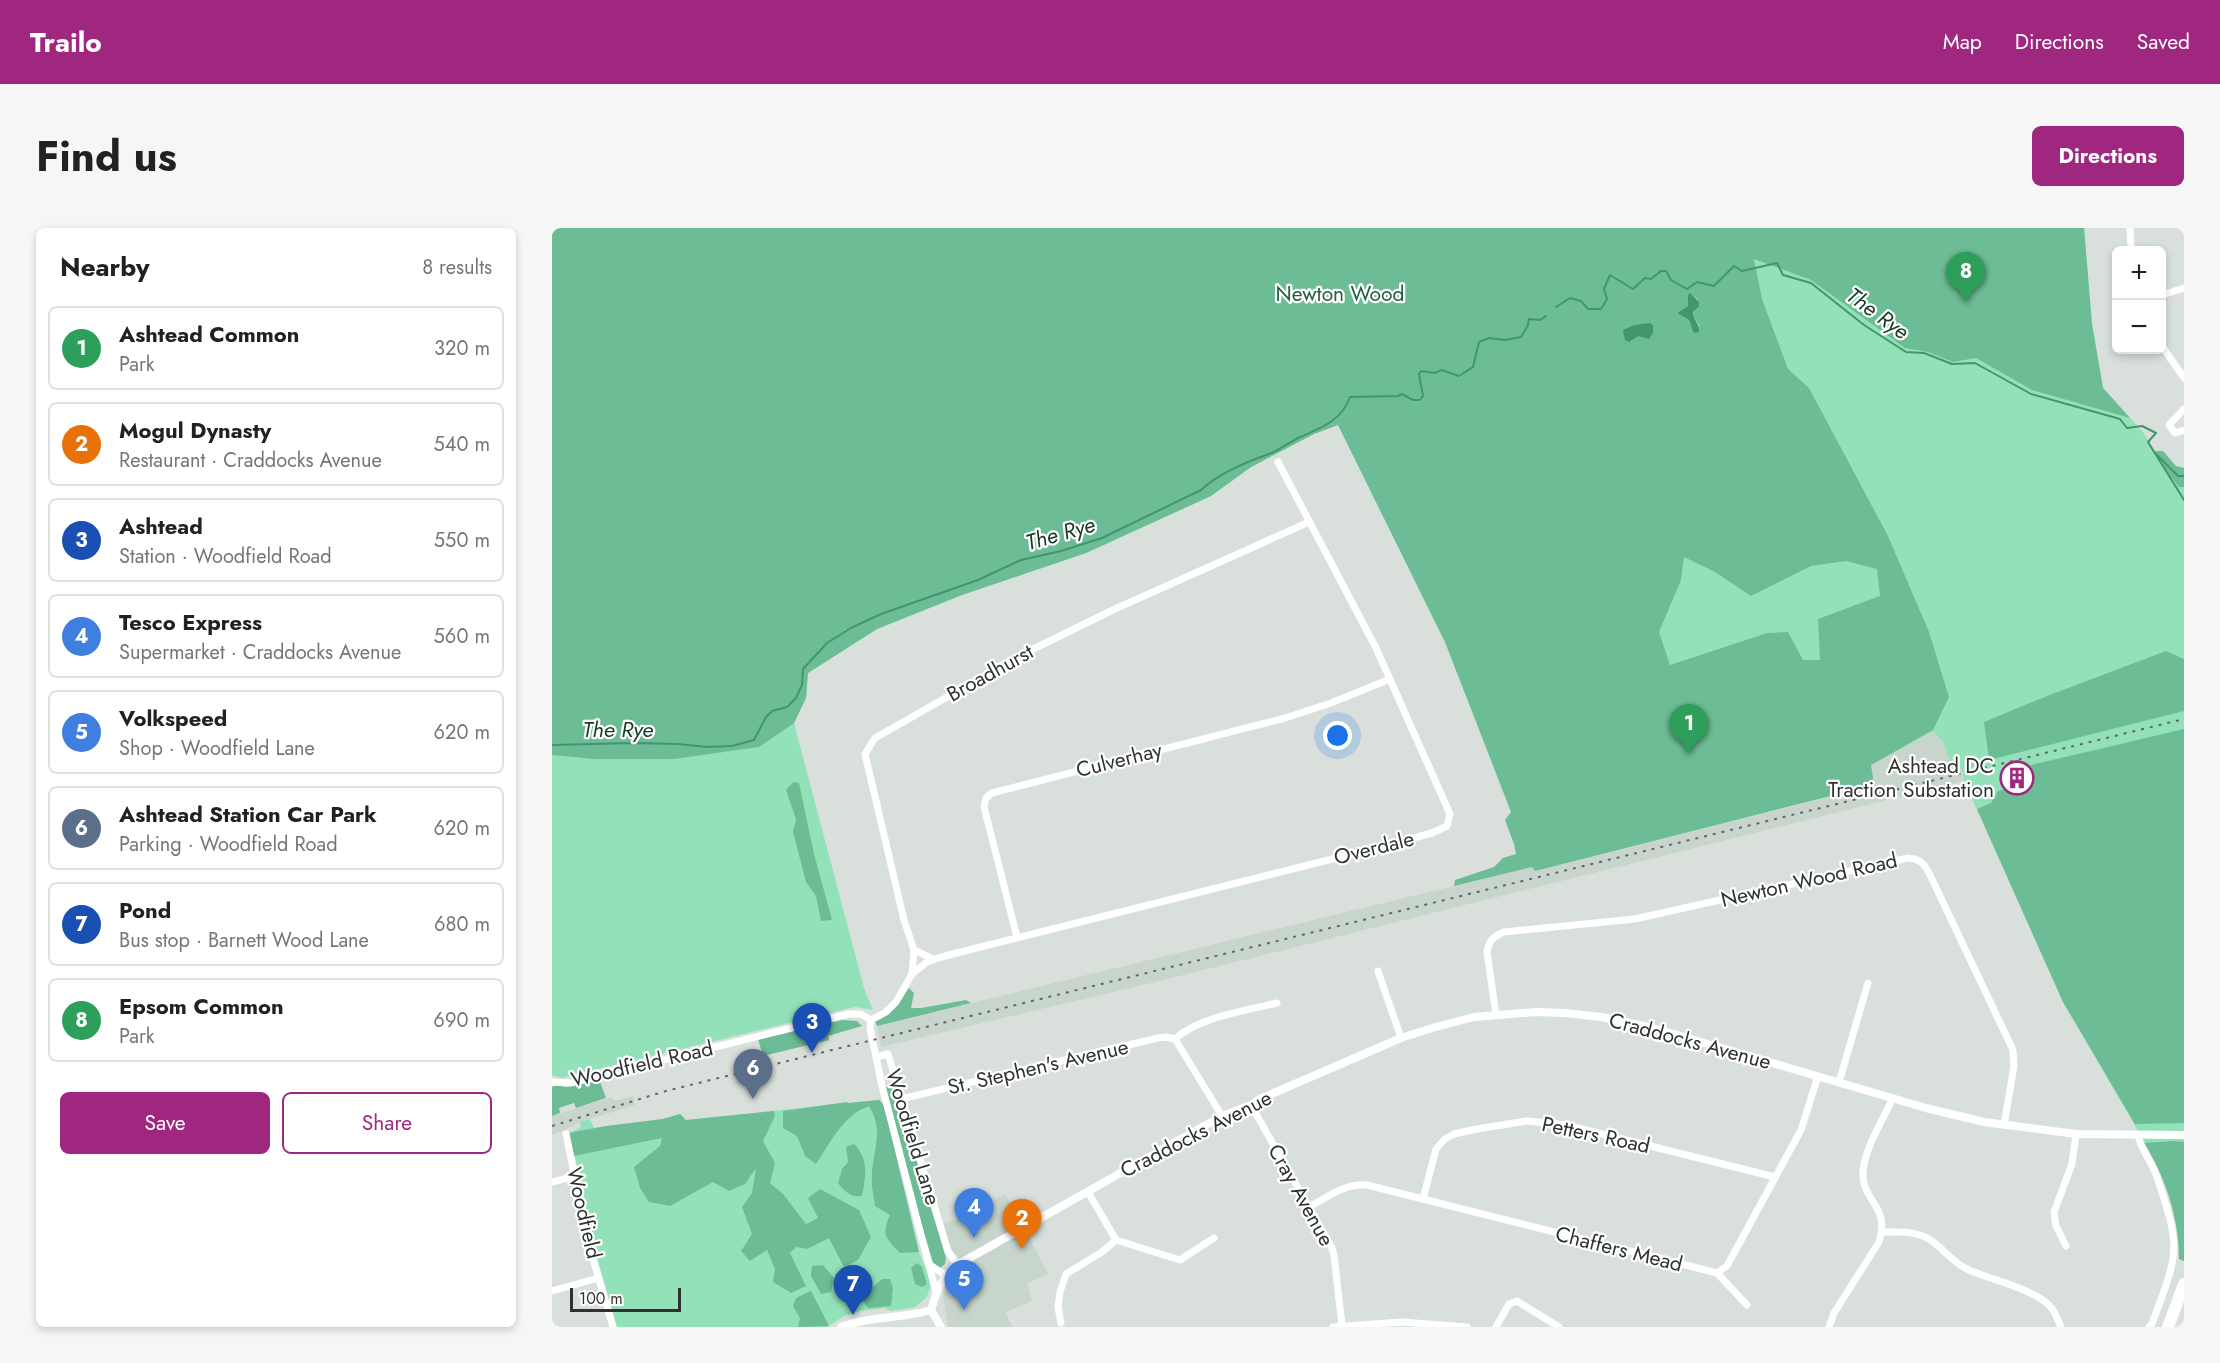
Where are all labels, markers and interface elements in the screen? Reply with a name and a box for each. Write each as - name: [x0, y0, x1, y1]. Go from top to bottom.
- text: Trailo: [30, 22, 102, 63]
- text: Map: [1943, 27, 1982, 57]
- text: Directions: [2015, 27, 2104, 57]
- text: Saved: [2137, 27, 2190, 57]
- text: Find us: [36, 126, 177, 187]
- button: Directions: [2032, 126, 2184, 186]
- map controls: [2112, 246, 2166, 354]
- button: +: [2112, 246, 2166, 300]
- text: Nearby: [60, 248, 149, 286]
- text: 8 results: [422, 253, 492, 282]
- pin: 8: [1946, 253, 1986, 302]
- park label: Newton Wood: [1276, 279, 1404, 309]
- water label: The Rye: [1840, 279, 1916, 347]
- button: −: [2112, 300, 2166, 354]
- text: Ashtead Common: [119, 318, 299, 350]
- text: 1: [76, 334, 87, 363]
- text: 320 m: [434, 334, 490, 363]
- text: Park: [119, 350, 155, 379]
- text: Mogul Dynasty: [119, 414, 271, 446]
- text: 2: [75, 430, 88, 459]
- text: 540 m: [433, 430, 490, 459]
- text: Restaurant · Craddocks Avenue: [119, 446, 382, 475]
- water label: The Rye: [1022, 508, 1098, 558]
- text: Ashtead: [119, 510, 203, 542]
- text: 3: [75, 526, 88, 555]
- text: 550 m: [434, 526, 490, 555]
- text: Station · Woodfield Road: [119, 542, 332, 571]
- text: Tesco Express: [119, 606, 262, 638]
- text: 4: [75, 622, 88, 651]
- text: 560 m: [434, 622, 490, 651]
- street label: Broadhurst: [941, 637, 1039, 709]
- text: Supermarket · Craddocks Avenue: [119, 638, 401, 667]
- text: Volkspeed: [119, 702, 227, 734]
- pin: 1: [1670, 704, 1708, 754]
- water label: The Rye: [583, 713, 653, 745]
- text: 5: [75, 718, 88, 747]
- text: 620 m: [434, 718, 490, 747]
- your location: [1323, 721, 1352, 750]
- text: Shop · Woodfield Lane: [119, 734, 315, 763]
- street label: Culverhay: [1073, 735, 1166, 785]
- place label: Ashtead DC Traction Substation: [1828, 751, 1994, 805]
- building icon: Ashtead DC Traction Substation: [1999, 760, 2035, 796]
- text: Ashtead Station Car Park: [119, 798, 377, 830]
- text: 6: [75, 814, 88, 843]
- text: 620 m: [434, 814, 490, 843]
- street label: Overdale: [1331, 824, 1417, 872]
- text: Parking · Woodfield Road: [119, 830, 338, 859]
- street label: Newton Wood Road: [1718, 845, 1900, 915]
- text: Pond: [119, 894, 171, 926]
- text: 7: [75, 910, 88, 939]
- text: 680 m: [434, 910, 490, 939]
- text: Bus stop · Barnett Wood Lane: [119, 926, 369, 955]
- text: Epsom Common: [119, 990, 284, 1022]
- pin: 3: [792, 1004, 832, 1053]
- street label: Craddocks Avenue: [1606, 1005, 1774, 1077]
- text: 8: [75, 1006, 88, 1035]
- text: 690 m: [433, 1006, 490, 1035]
- text: Park: [119, 1022, 155, 1051]
- street label: St. Stephen's Avenue: [945, 1032, 1132, 1102]
- street label: Woodfield Road: [568, 1033, 716, 1095]
- pin: 6: [734, 1050, 772, 1099]
- street label: Woodfield Lane: [878, 1065, 948, 1209]
- street label: Craddocks Avenue: [1115, 1083, 1277, 1185]
- button: Save: [60, 1092, 270, 1154]
- button: Share: [282, 1092, 492, 1154]
- street label: Petters Road: [1539, 1109, 1653, 1161]
- street label: Cray Avenue: [1261, 1139, 1341, 1252]
- street label: Woodfield: [559, 1164, 609, 1262]
- pin: 4: [954, 1188, 994, 1238]
- pin: 2: [1002, 1200, 1042, 1249]
- street label: Chaffers Mead: [1552, 1219, 1686, 1279]
- pin: 5: [944, 1260, 984, 1310]
- pin: 7: [834, 1266, 872, 1315]
- scale bar: [570, 1285, 681, 1312]
- text: 100 m: [579, 1287, 623, 1310]

